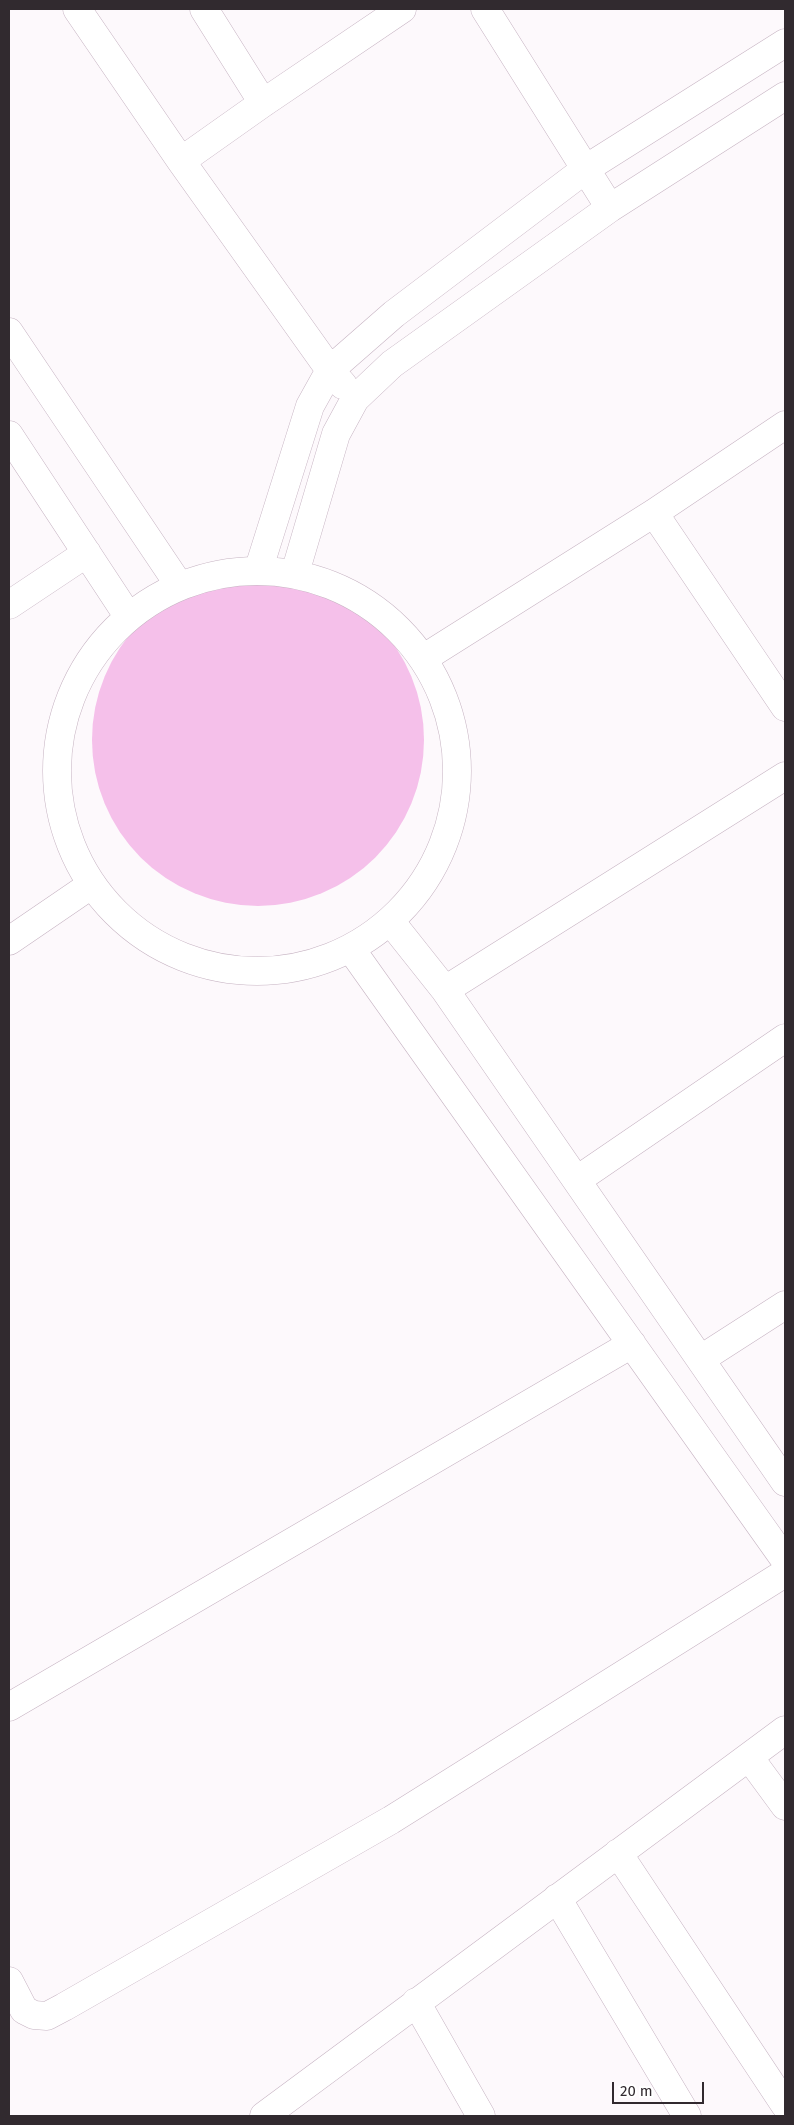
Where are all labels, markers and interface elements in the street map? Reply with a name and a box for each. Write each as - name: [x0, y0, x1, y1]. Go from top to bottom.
- scale bar: [614, 2072, 706, 2104]
- text: 20 m: [620, 2082, 653, 2100]

